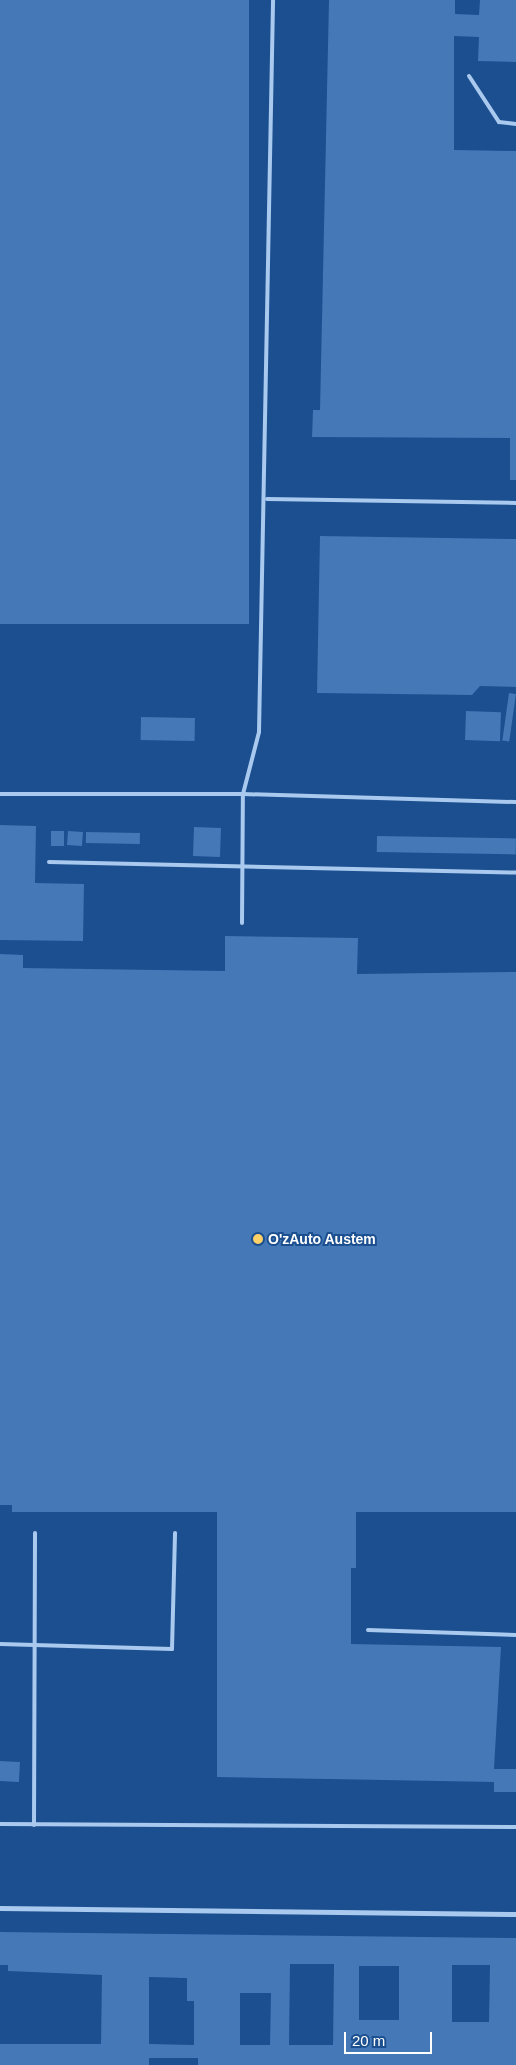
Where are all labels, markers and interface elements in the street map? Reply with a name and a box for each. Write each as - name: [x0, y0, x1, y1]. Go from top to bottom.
- place label: O'zAuto Austem: [268, 1231, 376, 1247]
- marker: O'zAuto Austem: [252, 1233, 264, 1245]
- scale bar: [346, 2022, 434, 2054]
- text: 20 m: [352, 2032, 385, 2049]

